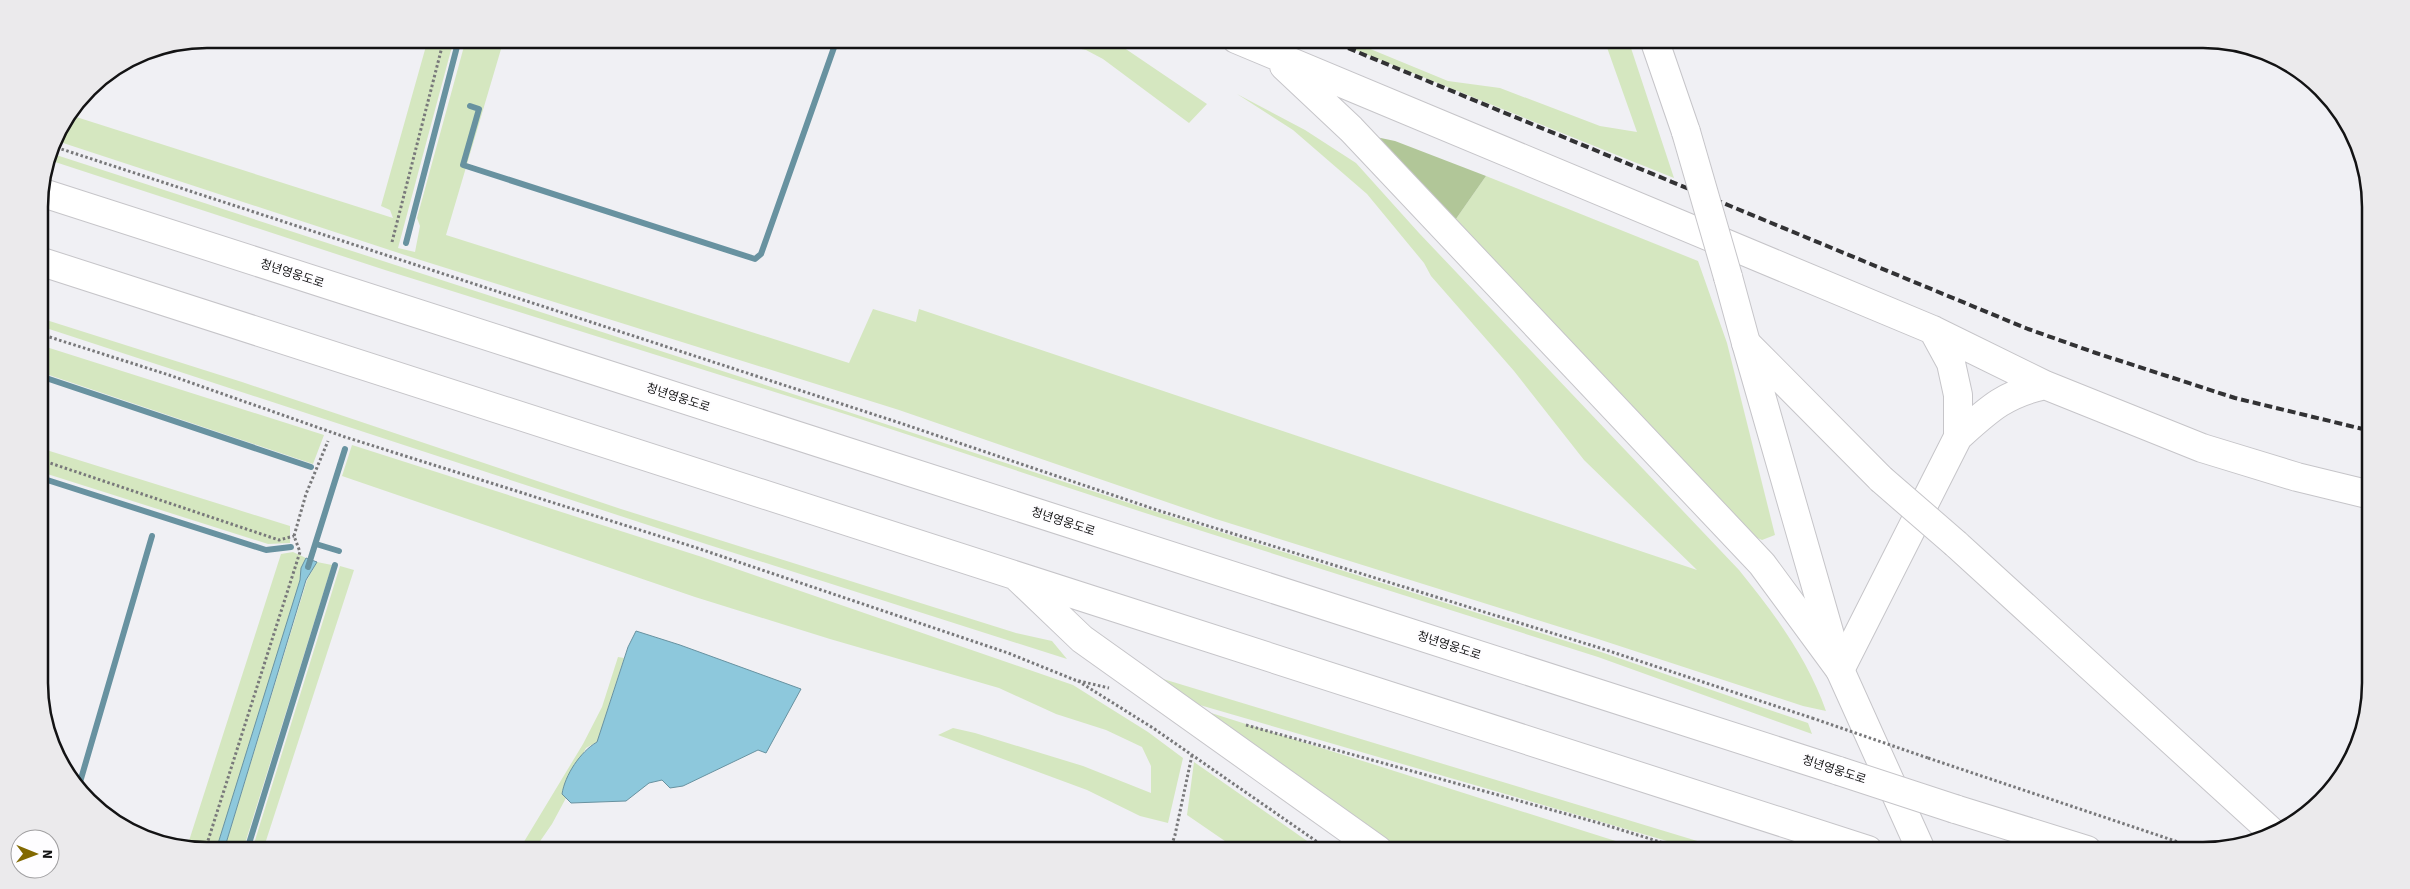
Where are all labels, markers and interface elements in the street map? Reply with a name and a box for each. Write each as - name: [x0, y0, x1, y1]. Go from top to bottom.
- street label: 청년영웅도로: [258, 256, 326, 292]
- street label: 청년영웅도로: [644, 380, 712, 416]
- street label: 청년영웅도로: [1029, 504, 1097, 540]
- street label: 청년영웅도로: [1415, 628, 1483, 664]
- street label: 청년영웅도로: [1800, 752, 1868, 788]
- north arrow: [10, 829, 60, 879]
- text: N: [37, 849, 57, 859]

